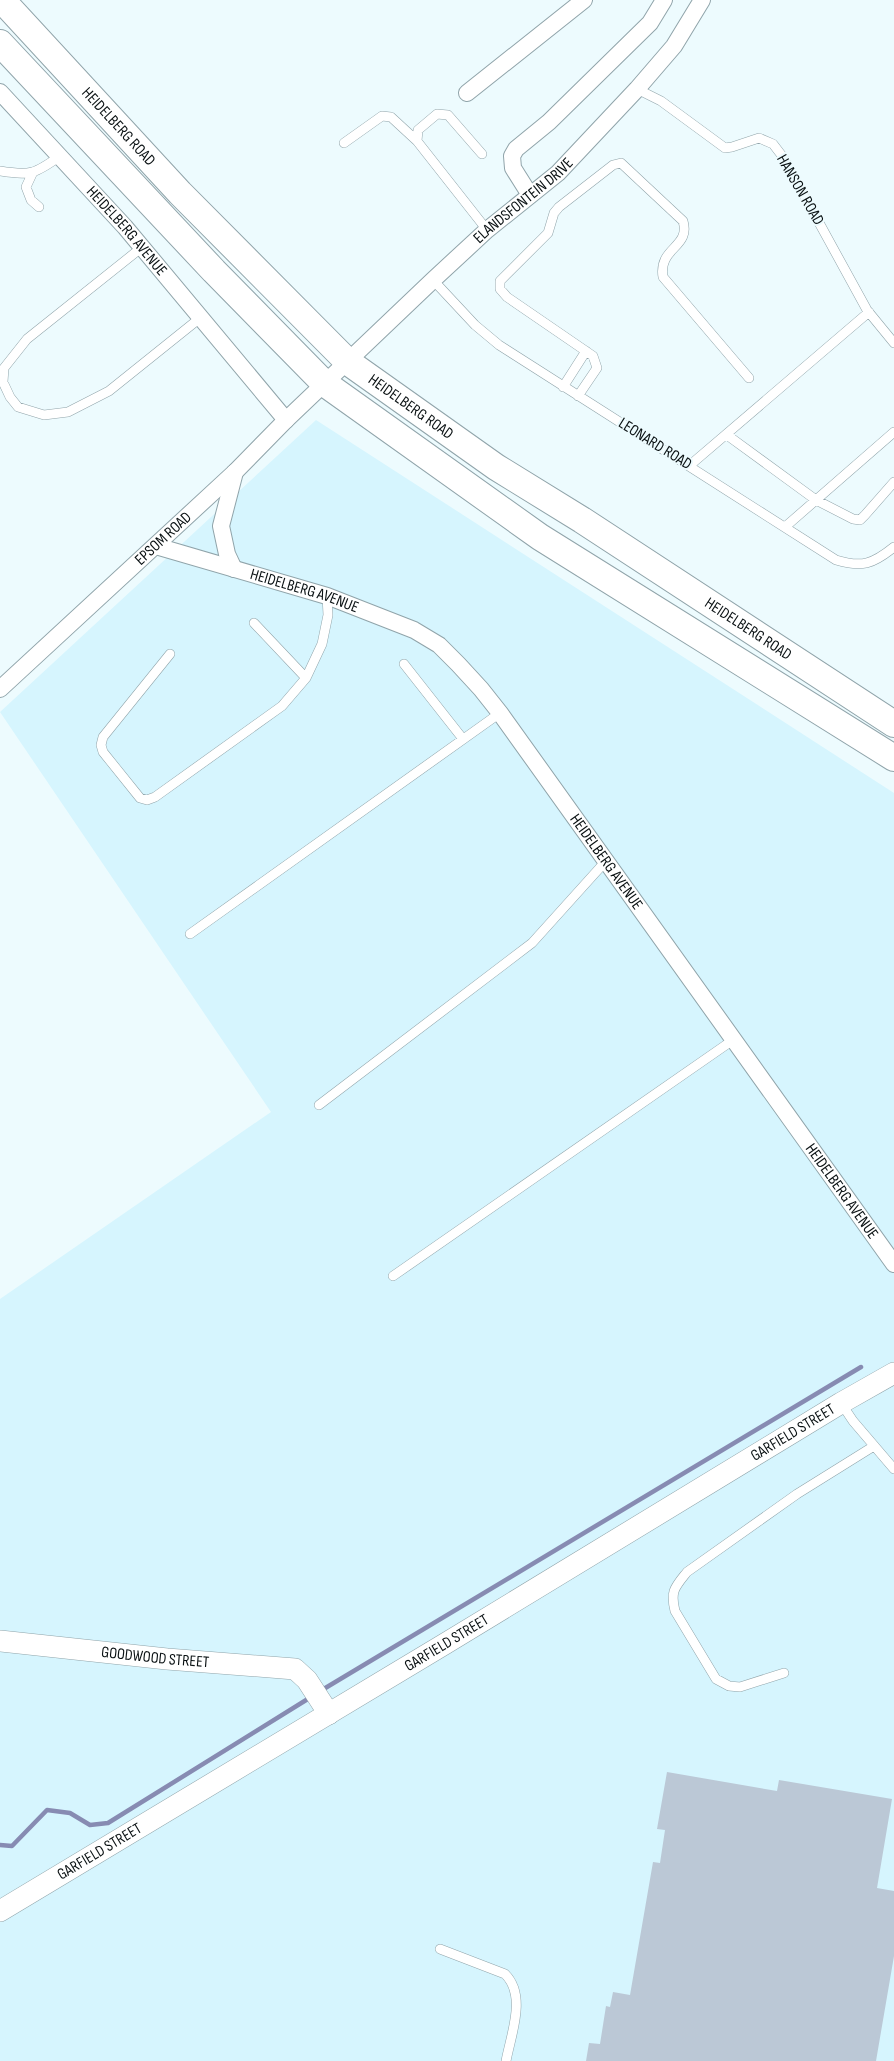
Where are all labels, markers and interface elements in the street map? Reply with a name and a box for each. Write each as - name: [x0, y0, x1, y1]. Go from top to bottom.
- street label: HEIDELBERG ROAD: [78, 83, 159, 170]
- street label: HANSON ROAD: [772, 151, 828, 229]
- street label: ELANDSFONTEIN DRIVE: [469, 154, 577, 247]
- street label: HEIDELBERG AVENUE: [82, 182, 171, 279]
- street label: HEIDELBERG ROAD: [365, 370, 457, 443]
- street label: LEONARD ROAD: [615, 414, 695, 474]
- street label: EPSOM ROAD: [131, 508, 195, 569]
- street label: HEIDELBERG AVENUE: [248, 565, 361, 617]
- street label: HEIDELBERG ROAD: [701, 593, 795, 664]
- street label: HEIDELBERG AVENUE: [566, 810, 647, 913]
- street label: HEIDELBERG AVENUE: [801, 1140, 882, 1243]
- street label: GARFIELD STREET: [747, 1399, 839, 1465]
- street label: GARFIELD STREET: [401, 1610, 493, 1675]
- street label: GOODWOOD STREET: [100, 1642, 210, 1672]
- street label: GARFIELD STREET: [54, 1818, 146, 1884]

